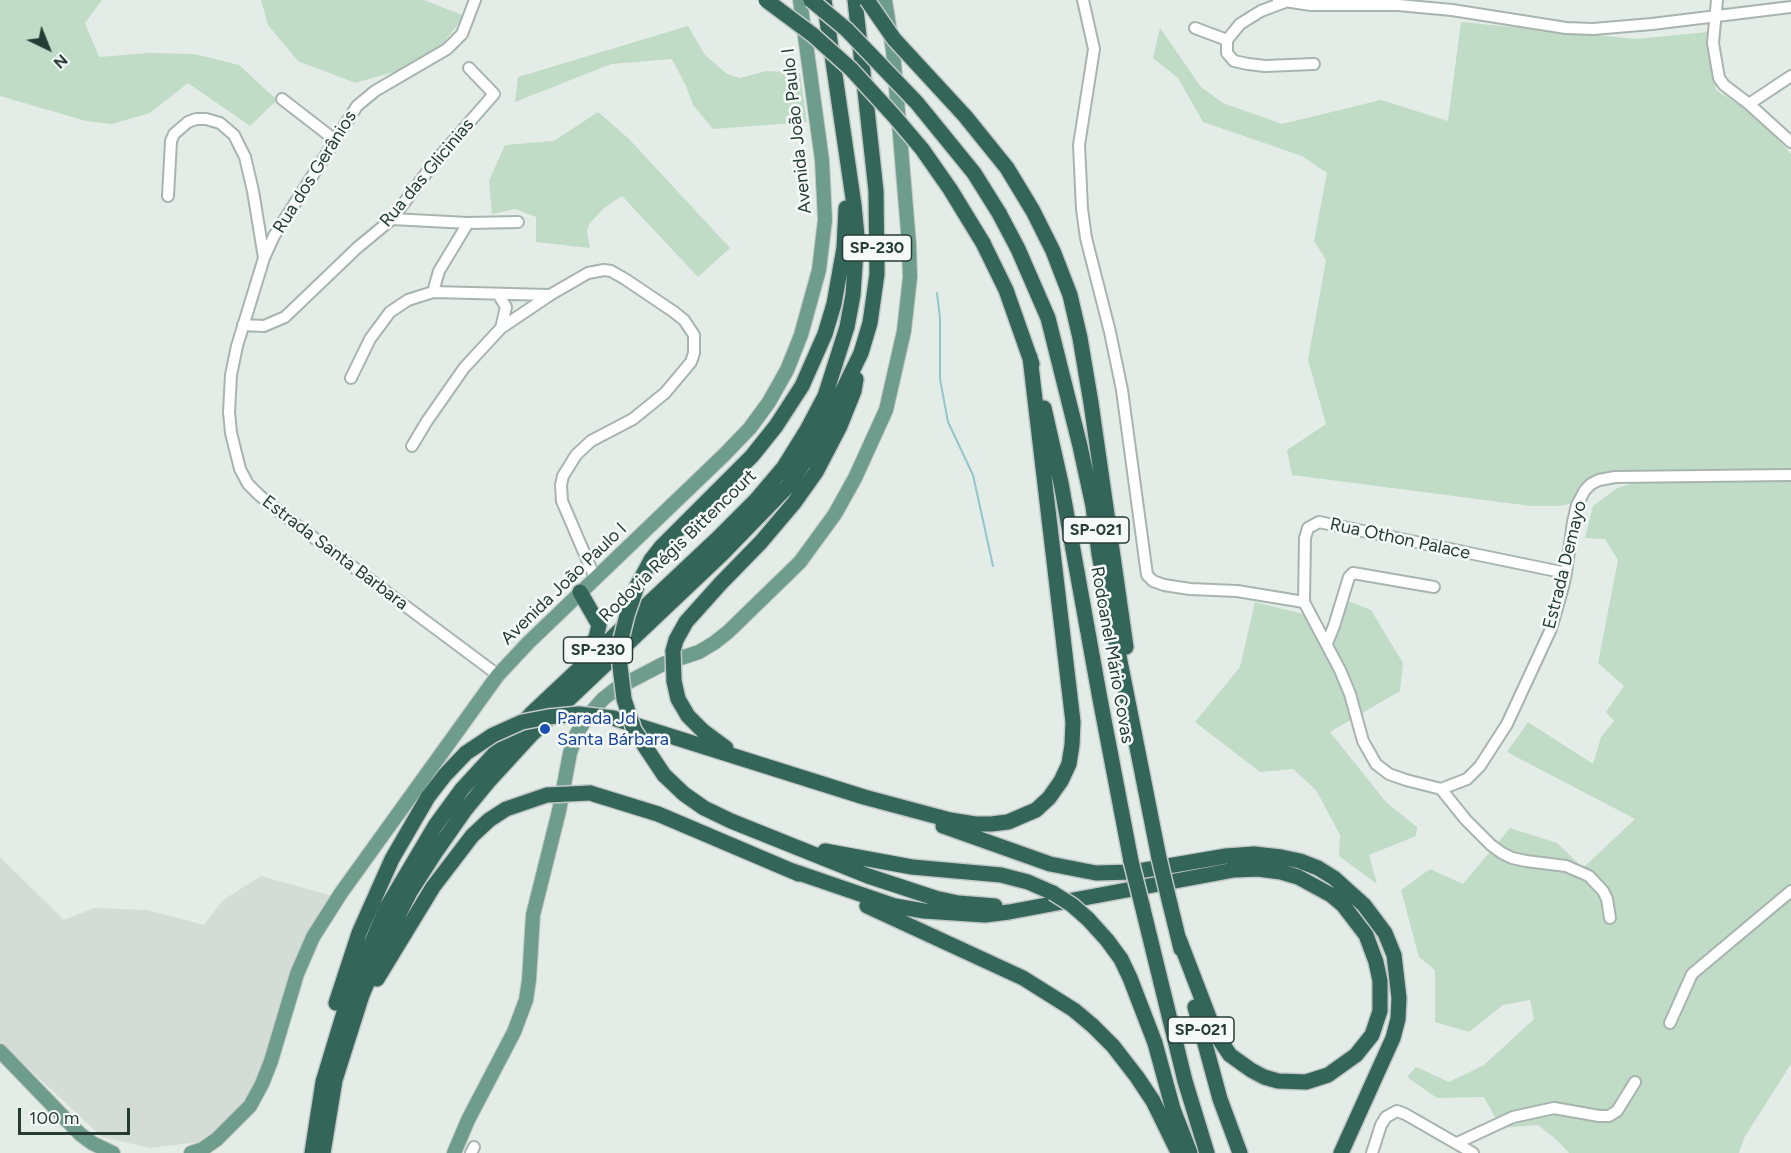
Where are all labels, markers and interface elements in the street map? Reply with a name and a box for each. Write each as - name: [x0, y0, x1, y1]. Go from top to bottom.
- north arrow: [18, 18, 78, 78]
- street label: Avenida João Paulo I: [778, 47, 816, 215]
- text: N: [50, 50, 72, 73]
- street label: Rua dos Gerânios: [269, 107, 361, 237]
- street label: Rua das Glicinias: [375, 114, 479, 232]
- road number: SP-230: [842, 235, 912, 261]
- street label: Rodovia Régis Bittencourt: [595, 465, 761, 627]
- street label: Estrada Santa Barbara: [258, 491, 412, 615]
- street label: Estrada Demayo: [1539, 499, 1591, 631]
- street label: Rua Othon Palace: [1328, 514, 1472, 564]
- road number: SP-021: [1063, 517, 1129, 543]
- street label: Avenida João Paulo I: [497, 518, 631, 650]
- street label: Rodoanel Mário Covas: [1086, 565, 1138, 745]
- road number: SP-230: [564, 637, 632, 663]
- place label: Parada Jd Santa Bárbara: [557, 708, 669, 750]
- marker: Parada Jd Santa Bárbara: [538, 722, 552, 736]
- road number: SP-021: [1168, 1017, 1234, 1043]
- scale bar: [21, 1096, 134, 1134]
- text: 100 m: [29, 1107, 79, 1129]

